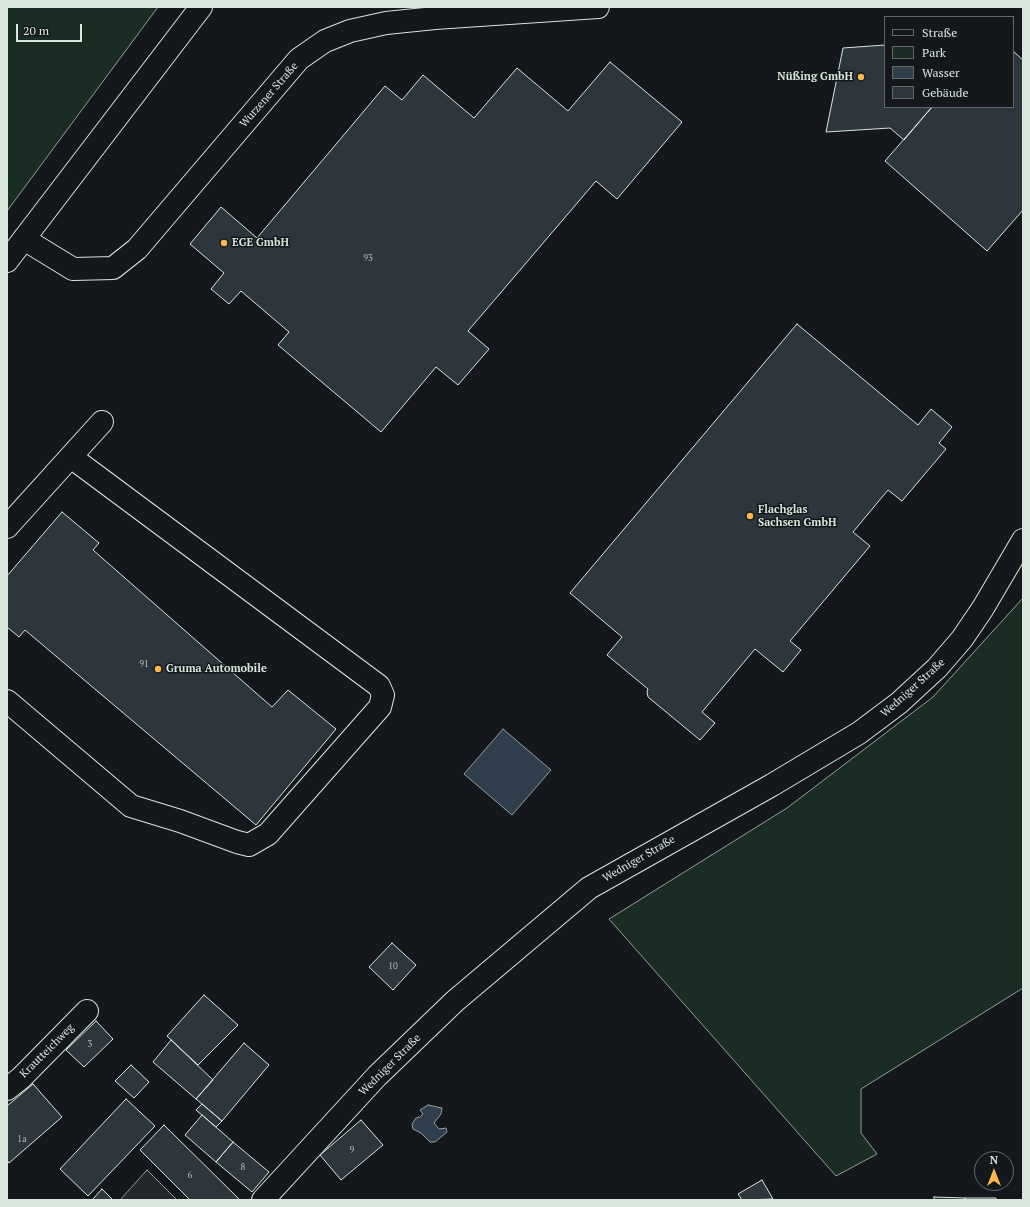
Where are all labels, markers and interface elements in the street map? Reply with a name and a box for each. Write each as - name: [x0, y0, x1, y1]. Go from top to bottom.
- scale bar: [18, 16, 84, 42]
- legend: [884, 16, 1014, 108]
- text: 20 m: [23, 23, 49, 38]
- text: Straße: [922, 25, 957, 40]
- text: Park: [922, 45, 946, 60]
- street label: Wurzener Straße: [237, 60, 301, 130]
- text: Wasser: [922, 65, 960, 80]
- place label: Nüßing GmbH: [777, 70, 853, 84]
- marker: Nüßing GmbH: [856, 72, 866, 82]
- text: Gebäude: [922, 85, 968, 100]
- place label: EGE GmbH: [232, 236, 289, 250]
- marker: EGE GmbH: [219, 238, 229, 248]
- house number: 93: [363, 253, 373, 263]
- place label: Flachglas Sachsen GmbH: [758, 503, 836, 529]
- marker: Flachglas Sachsen GmbH: [745, 511, 755, 521]
- street label: Wedniger Straße: [878, 656, 948, 720]
- house number: 91: [139, 659, 149, 669]
- place label: Gruma Automobile: [166, 662, 267, 676]
- marker: Gruma Automobile: [153, 664, 163, 674]
- street label: Wedniger Straße: [600, 833, 678, 885]
- house number: 10: [388, 961, 398, 971]
- street label: Krautteichweg: [17, 1021, 77, 1081]
- street label: Wedniger Straße: [356, 1031, 424, 1099]
- house number: 3: [88, 1039, 92, 1049]
- house number: 1a: [17, 1134, 27, 1144]
- house number: 9: [350, 1145, 354, 1155]
- north arrow: [974, 1151, 1014, 1191]
- text: N: [990, 1153, 998, 1167]
- house number: 8: [241, 1162, 245, 1172]
- house number: 6: [188, 1170, 192, 1180]

